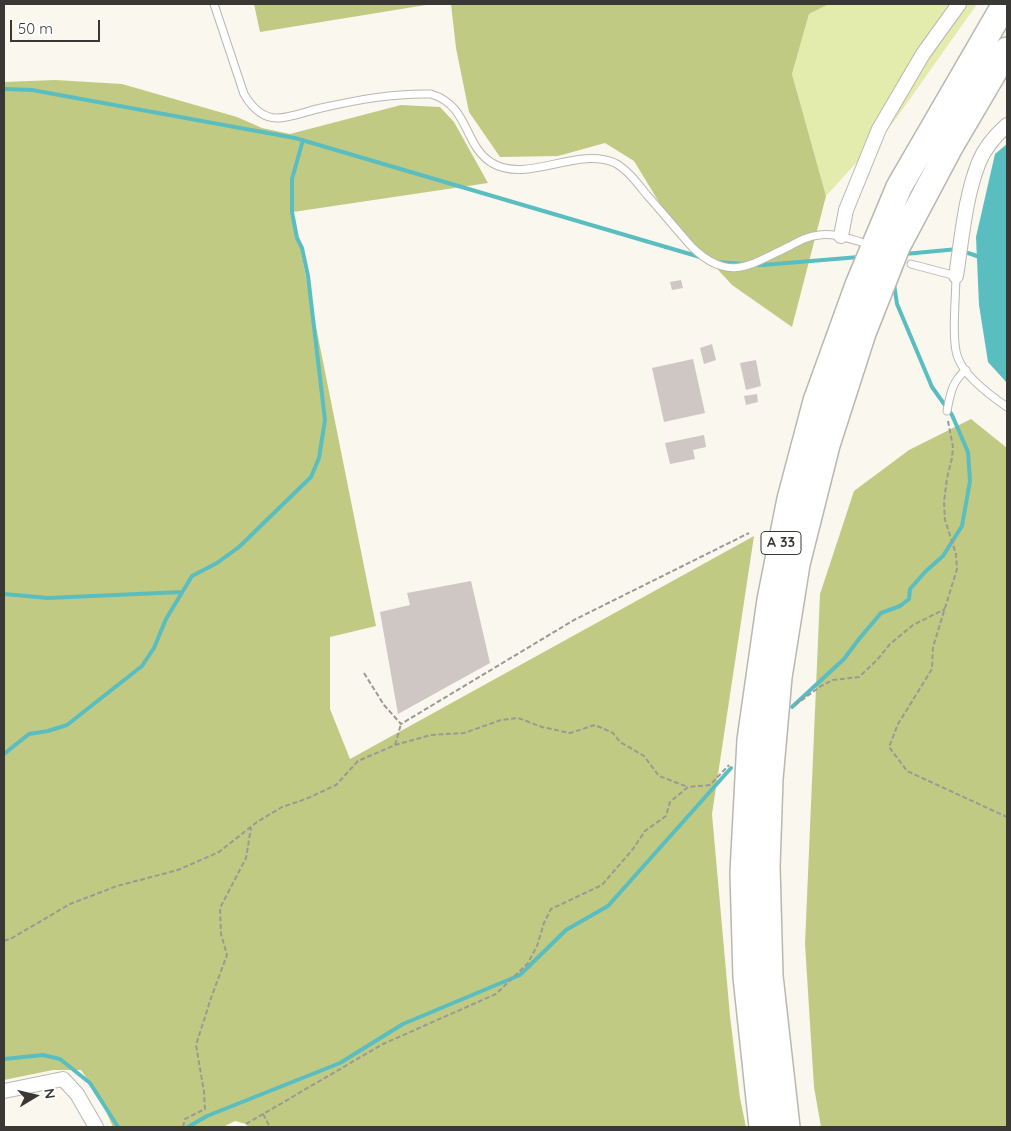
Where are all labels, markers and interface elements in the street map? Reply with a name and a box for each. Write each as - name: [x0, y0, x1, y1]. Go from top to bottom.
- scale bar: [12, 10, 102, 42]
- text: 50 m: [18, 19, 53, 38]
- road number: A 33: [761, 532, 801, 554]
- north arrow: [10, 1071, 60, 1121]
- text: N: [40, 1087, 60, 1100]

